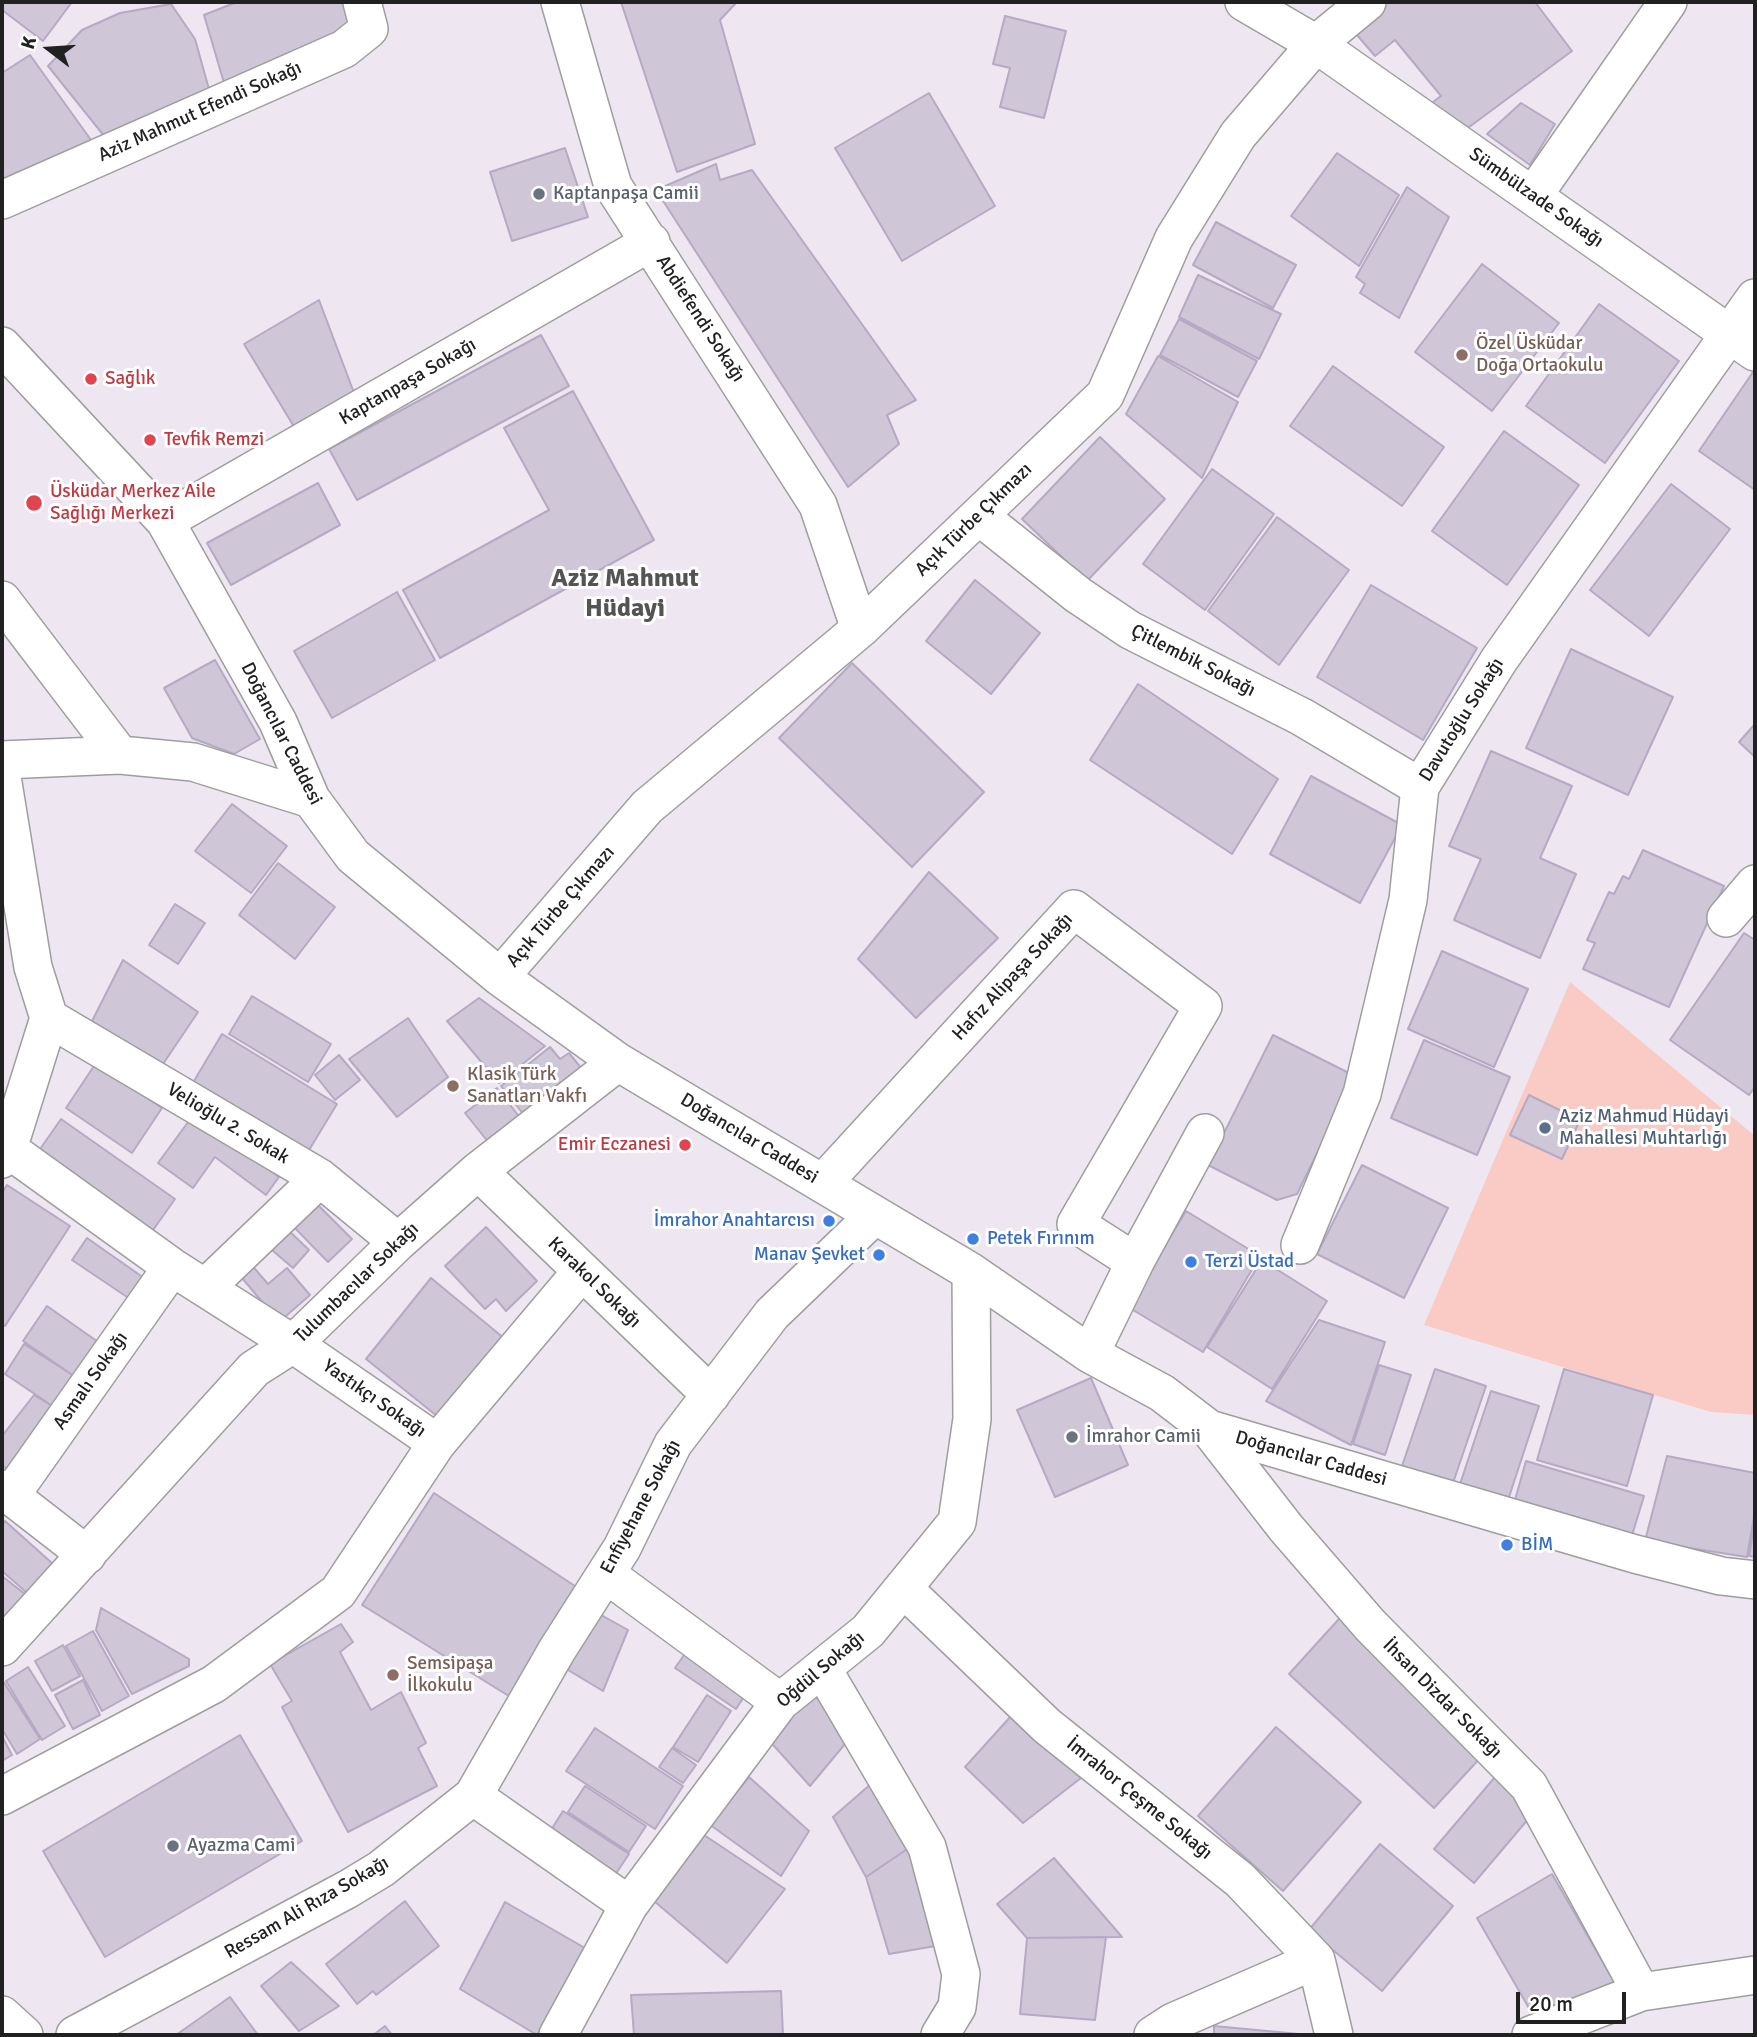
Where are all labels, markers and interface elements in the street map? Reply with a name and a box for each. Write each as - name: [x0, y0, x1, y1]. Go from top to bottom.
- north arrow: [14, 14, 84, 84]
- text: K: [16, 34, 42, 52]
- street label: Aziz Mahmut Efendi Sokağı: [95, 57, 305, 167]
- street label: Sümbülzade Sokağı: [1464, 143, 1608, 253]
- place label: Kaptanpaşa Camii: [553, 183, 699, 205]
- marker: Kaptanpaşa Camii: [531, 186, 547, 202]
- street label: Abdiefendi Sokağı: [651, 251, 749, 387]
- place label: Özel Üsküdar Doğa Ortaokulu: [1476, 333, 1603, 377]
- street label: Kaptanpaşa Sokağı: [336, 334, 480, 430]
- marker: Özel Üsküdar Doğa Ortaokulu: [1454, 347, 1470, 363]
- place label: Sağlık: [105, 368, 155, 390]
- marker: Sağlık: [83, 371, 99, 387]
- place label: Tevfik Remzi: [164, 429, 264, 451]
- marker: Tevfik Remzi: [142, 432, 158, 448]
- street label: Açık Türbe Çıkmazı: [911, 458, 1037, 582]
- place label: Üsküdar Merkez Aile Sağlığı Merkezi: [50, 481, 216, 525]
- marker: Üsküdar Merkez Aile Sağlığı Merkezi: [24, 493, 44, 513]
- district label: Aziz Mahmut Hüdayi: [551, 563, 699, 624]
- street label: Çitlembik Sokağı: [1127, 620, 1259, 702]
- street label: Davutoğlu Sokağı: [1415, 654, 1509, 786]
- street label: Doğancılar Caddesi: [235, 659, 327, 809]
- street label: Açık Türbe Çıkmazı: [502, 842, 620, 972]
- street label: Hafız Alipaşa Sokağı: [948, 909, 1078, 1045]
- place label: Klasik Türk Sanatları Vakfı: [467, 1064, 587, 1108]
- marker: Klasik Türk Sanatları Vakfı: [445, 1078, 461, 1094]
- street label: Velioğlu 2. Sokak: [163, 1079, 293, 1169]
- street label: Doğancılar Caddesi: [676, 1089, 822, 1189]
- place label: Aziz Mahmud Hüdayi Mahallesi Muhtarlığı: [1559, 1106, 1729, 1150]
- marker: Aziz Mahmud Hüdayi Mahallesi Muhtarlığı: [1537, 1120, 1553, 1136]
- place label: Emir Eczanesi: [558, 1134, 671, 1156]
- marker: Emir Eczanesi: [677, 1137, 693, 1153]
- place label: İmrahor Anahtarcısı: [654, 1210, 815, 1232]
- marker: İmrahor Anahtarcısı: [821, 1213, 837, 1229]
- street label: Tulumbacılar Sokağı: [290, 1218, 424, 1348]
- place label: Petek Fırınım: [987, 1228, 1095, 1250]
- marker: Petek Fırınım: [965, 1231, 981, 1247]
- street label: Karakol Sokağı: [543, 1233, 645, 1333]
- place label: Manav Şevket: [754, 1244, 865, 1266]
- marker: Manav Şevket: [871, 1247, 887, 1263]
- place label: Terzi Üstad: [1205, 1251, 1294, 1273]
- marker: Terzi Üstad: [1183, 1254, 1199, 1270]
- street label: Asmalı Sokağı: [49, 1328, 133, 1434]
- street label: Yastıkçı Sokağı: [318, 1355, 430, 1443]
- place label: İmrahor Camii: [1086, 1426, 1201, 1448]
- street label: Doğancılar Caddesi: [1232, 1426, 1390, 1492]
- marker: İmrahor Camii: [1064, 1429, 1080, 1445]
- street label: Enfiyehane Sokağı: [596, 1436, 686, 1578]
- place label: BİM: [1521, 1534, 1553, 1556]
- marker: BİM: [1499, 1537, 1515, 1553]
- street label: Oğdül Sokağı: [773, 1627, 869, 1713]
- street label: İhsan Dizdar Sokağı: [1377, 1634, 1507, 1764]
- place label: Semsipaşa İlkokulu: [407, 1653, 493, 1697]
- marker: Semsipaşa İlkokulu: [385, 1667, 401, 1683]
- street label: İmrahor Çeşme Sokağı: [1061, 1733, 1217, 1865]
- place label: Ayazma Cami: [187, 1835, 295, 1857]
- marker: Ayazma Cami: [165, 1838, 181, 1854]
- street label: Ressam Ali Rıza Sokağı: [221, 1852, 393, 1964]
- scale bar: [1519, 1978, 1629, 2022]
- text: 20 m: [1529, 1991, 1573, 2017]

